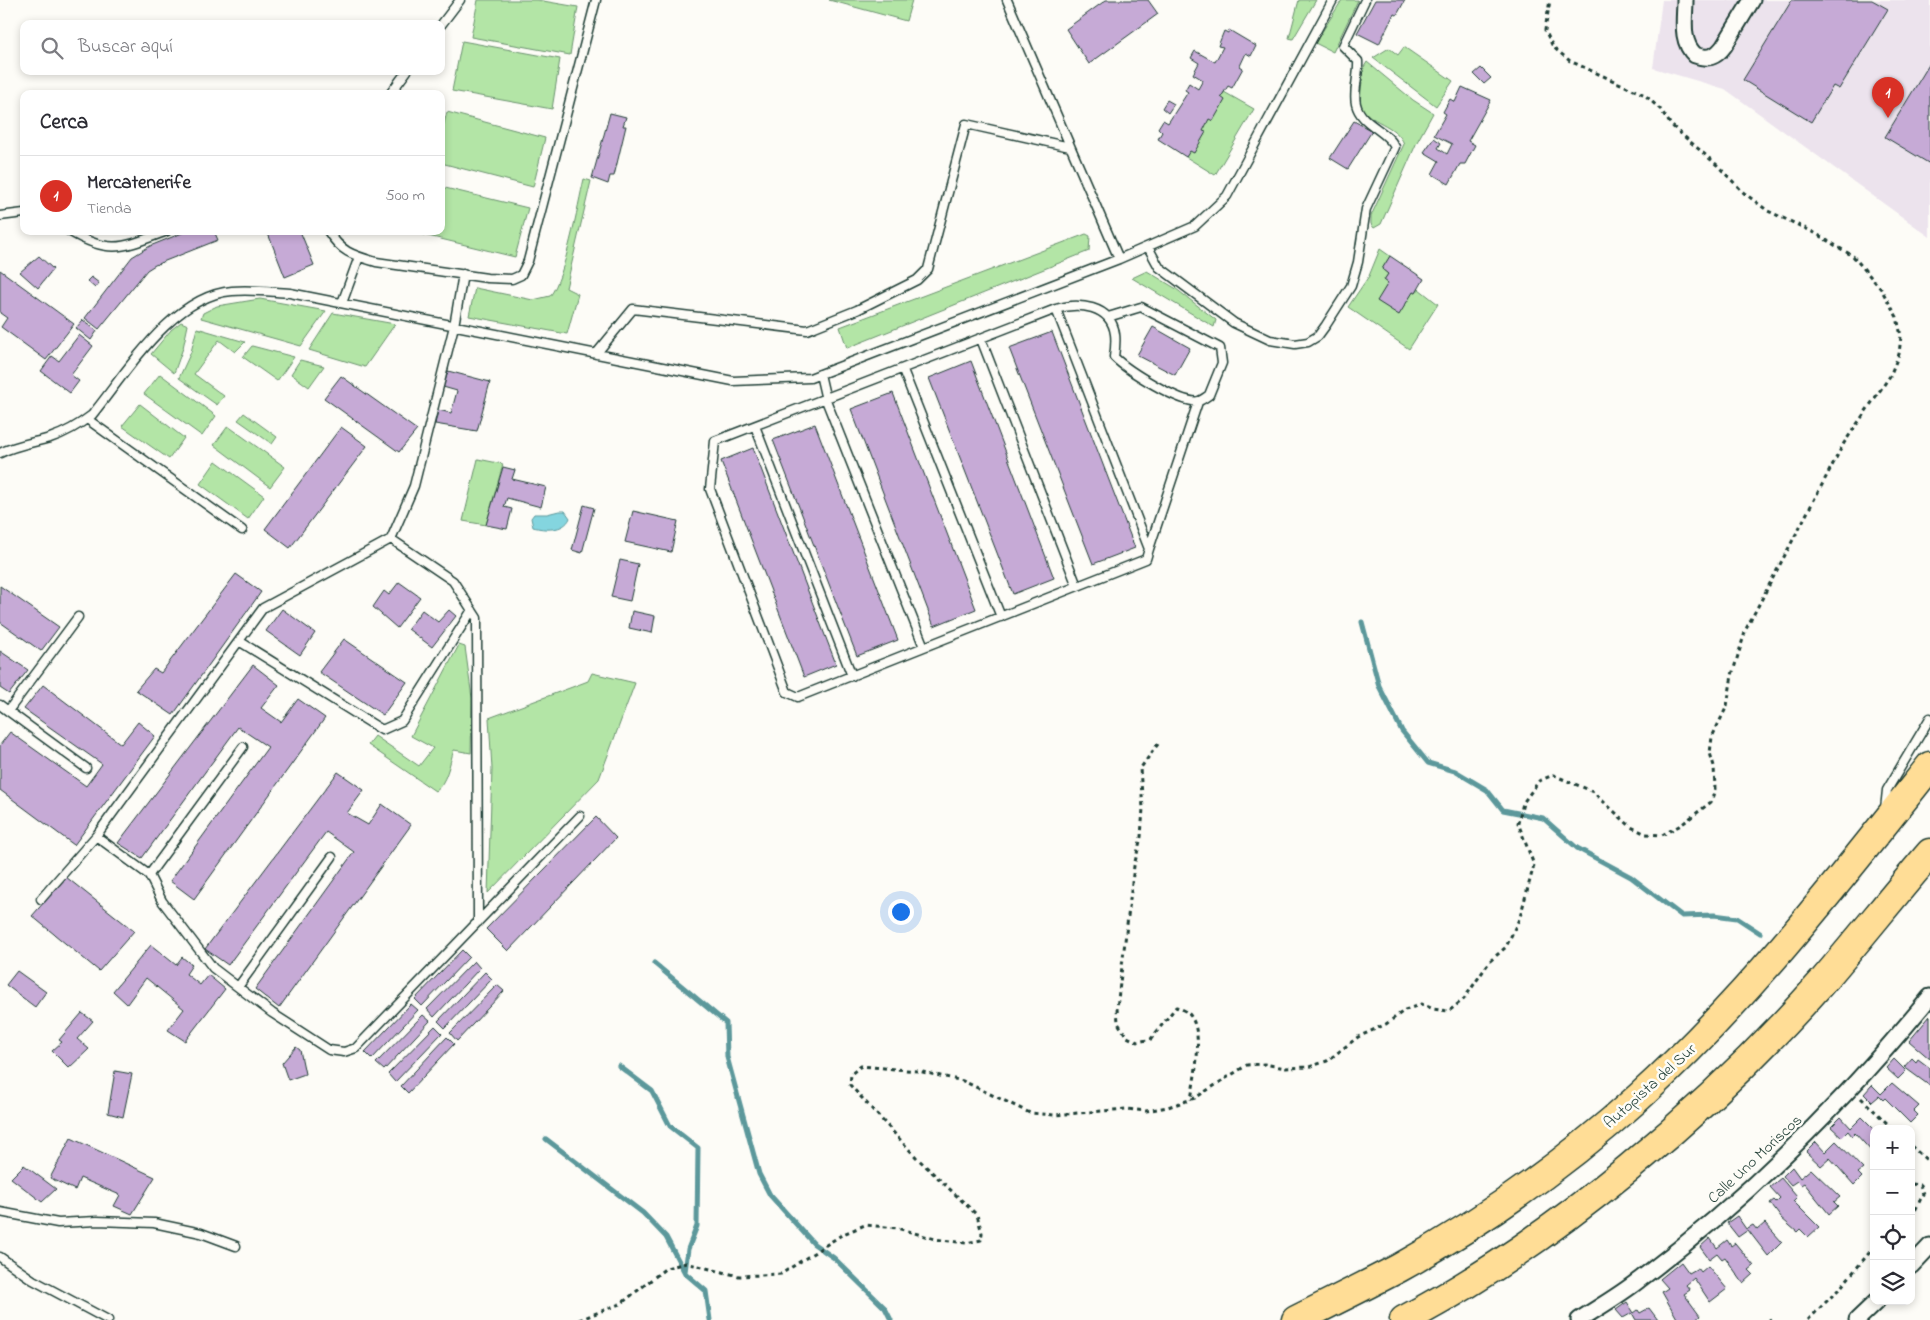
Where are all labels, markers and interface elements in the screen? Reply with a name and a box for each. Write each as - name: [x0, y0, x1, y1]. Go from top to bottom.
- search box: [20, 20, 445, 75]
- icon: search: [38, 34, 66, 62]
- text: Buscar aquí: [78, 34, 173, 61]
- pin: 1: [1872, 77, 1904, 118]
- text: Cerca: [40, 108, 88, 138]
- text: Mercatenerife: [87, 170, 191, 197]
- text: 1: [53, 184, 59, 208]
- text: 500 m: [386, 184, 425, 208]
- text: Tienda: [87, 197, 132, 221]
- your location: [888, 899, 914, 925]
- street label: Autopista del Sur: [1599, 1038, 1702, 1135]
- street label: Calle Uno Moriscos: [1703, 1109, 1808, 1210]
- map controls: [1870, 1125, 1915, 1305]
- button: +: [1870, 1125, 1915, 1170]
- button: −: [1870, 1170, 1915, 1215]
- button: locate: [1870, 1215, 1915, 1260]
- button: layers: [1870, 1260, 1915, 1305]

